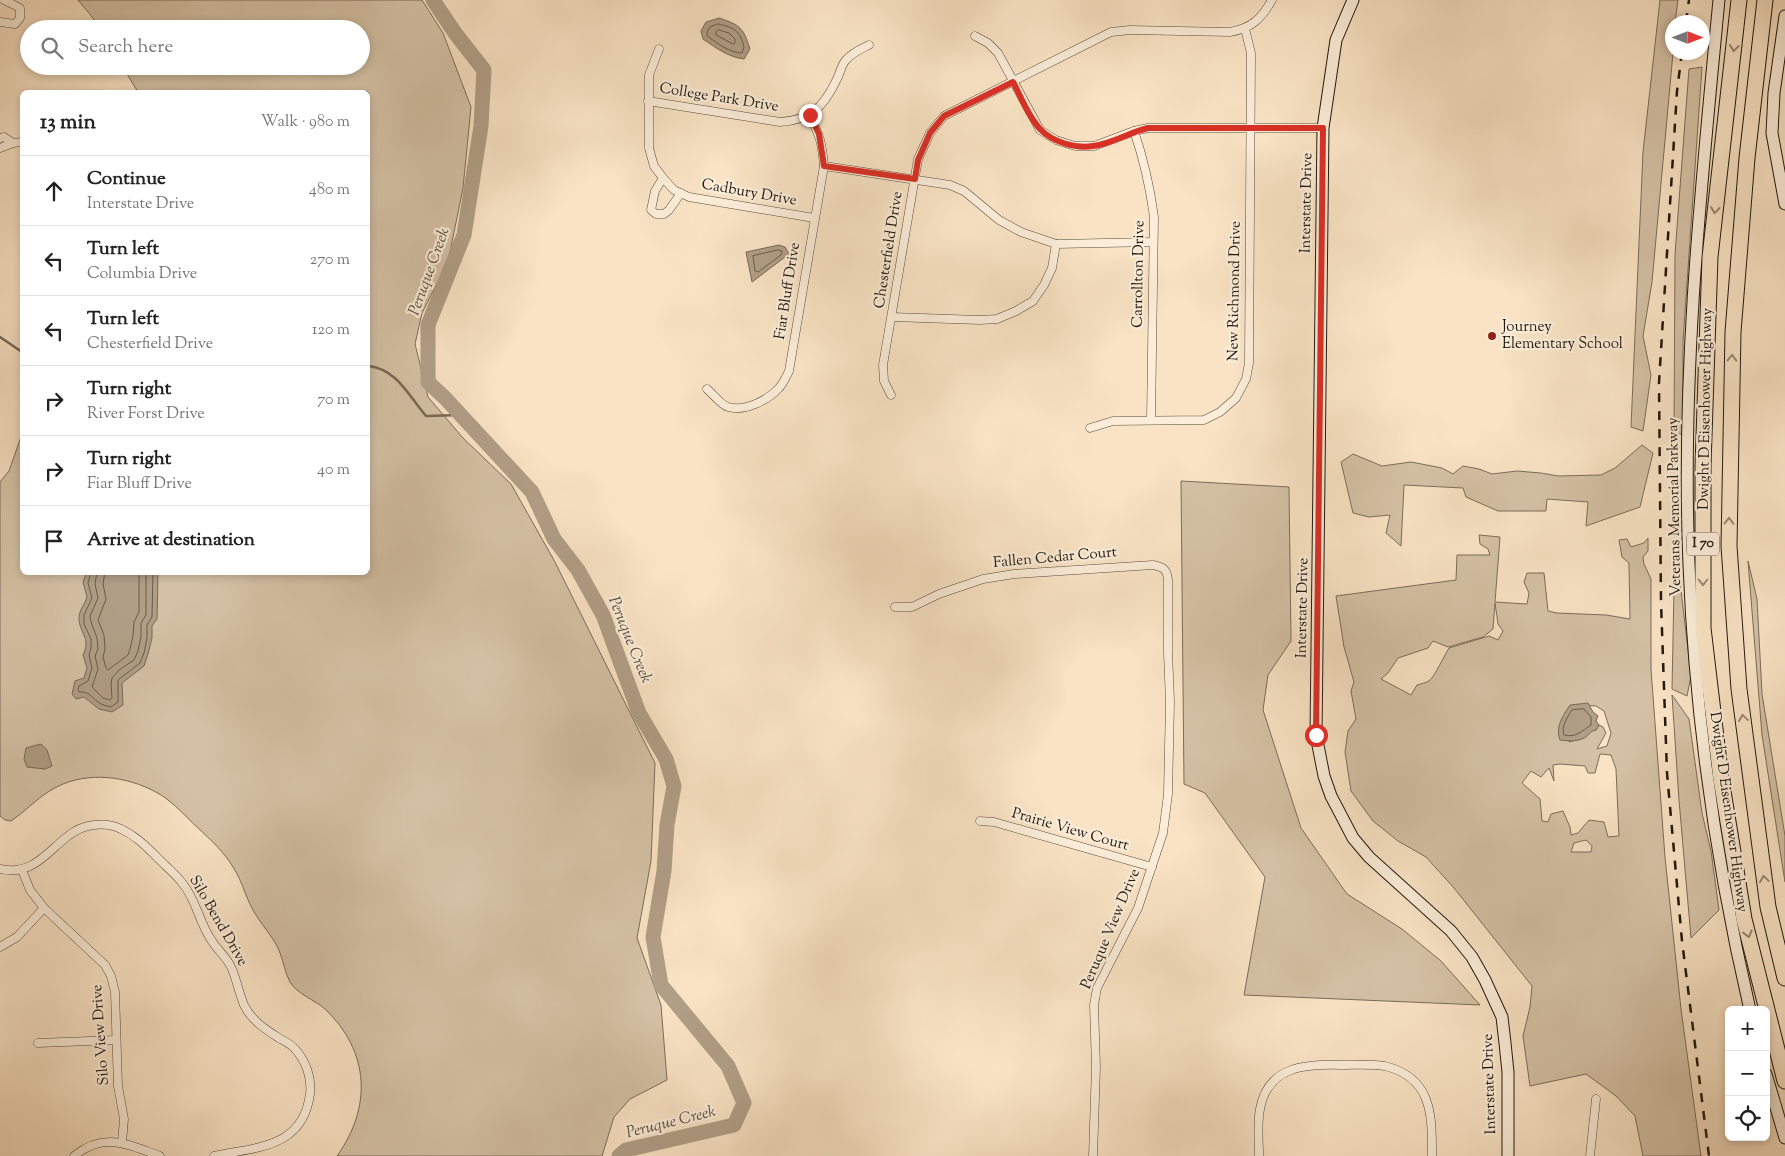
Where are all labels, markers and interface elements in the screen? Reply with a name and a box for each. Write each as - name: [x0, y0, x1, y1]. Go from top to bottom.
- north arrow: [1665, 15, 1710, 60]
- search box: [20, 20, 370, 75]
- icon: search: [38, 34, 66, 62]
- text: Search here: [78, 34, 173, 61]
- one-way arrow: [1728, 45, 1739, 53]
- street label: College Park Drive: [658, 78, 780, 118]
- route end: [799, 104, 822, 127]
- text: 13 min: [40, 108, 96, 138]
- text: Walk · 980 m: [261, 111, 350, 134]
- street label: Interstate Drive: [1296, 153, 1318, 253]
- text: Continue: [87, 166, 166, 193]
- street label: Cadbury Drive: [700, 174, 798, 212]
- icon: ahead: [40, 177, 68, 205]
- text: 480 m: [309, 179, 350, 202]
- street label: Chesterfield Drive: [869, 190, 909, 310]
- text: Interstate Drive: [87, 193, 194, 216]
- one-way arrow: [1710, 206, 1721, 214]
- street label: Carrollton Drive: [1128, 220, 1150, 328]
- street label: New Richmond Drive: [1223, 221, 1247, 361]
- water label: Peruque Creek: [404, 225, 456, 319]
- text: Turn left: [87, 236, 159, 263]
- street label: Fiar Bluff Drive: [770, 241, 806, 341]
- icon: left: [40, 247, 68, 275]
- text: 270 m: [310, 249, 350, 272]
- text: Columbia Drive: [87, 263, 197, 286]
- text: Turn left: [87, 306, 159, 333]
- street label: Dwight D Eisenhower Highway: [1694, 307, 1718, 510]
- icon: left: [40, 317, 68, 345]
- place label: Journey Elementary School: [1501, 317, 1623, 355]
- text: 120 m: [312, 319, 350, 342]
- marker: Journey Elementary School: [1486, 330, 1498, 342]
- text: Chesterfield Drive: [87, 333, 213, 356]
- one-way arrow: [1727, 354, 1738, 362]
- text: Turn right: [87, 376, 171, 403]
- icon: right: [40, 387, 68, 415]
- text: 70 m: [317, 389, 350, 412]
- text: River Forst Drive: [87, 403, 205, 426]
- street label: Veterans Memorial Parkway: [1663, 417, 1687, 597]
- text: Turn right: [87, 446, 171, 473]
- icon: right: [40, 457, 68, 485]
- text: 40 m: [317, 459, 350, 482]
- text: Fiar Bluff Drive: [87, 473, 192, 496]
- one-way arrow: [1724, 517, 1734, 524]
- icon: arrive: [40, 527, 68, 555]
- text: Arrive at destination: [87, 527, 255, 554]
- road number: I 70: [1687, 532, 1719, 556]
- street label: Fallen Cedar Court: [992, 542, 1118, 574]
- street label: Interstate Drive: [1292, 558, 1314, 658]
- one-way arrow: [1698, 578, 1708, 586]
- water label: Peruque Creek: [601, 593, 657, 687]
- street label: Dwight D Eisenhower Highway: [1704, 710, 1753, 914]
- one-way arrow: [1738, 713, 1749, 721]
- route start: [1305, 724, 1328, 747]
- street label: Prairie View Court: [1009, 803, 1131, 857]
- street label: Peruque View Drive: [1076, 866, 1146, 992]
- street label: Silo Bend Drive: [184, 872, 252, 970]
- one-way arrow: [1759, 875, 1770, 883]
- one-way arrow: [1742, 929, 1753, 938]
- street label: Silo View Drive: [87, 984, 115, 1086]
- map controls: [1725, 1006, 1770, 1141]
- button: +: [1725, 1006, 1770, 1051]
- street label: Interstate Drive: [1478, 1033, 1502, 1135]
- button: −: [1725, 1051, 1770, 1096]
- button: locate: [1725, 1096, 1770, 1141]
- water label: Peruque Creek: [624, 1101, 718, 1145]

